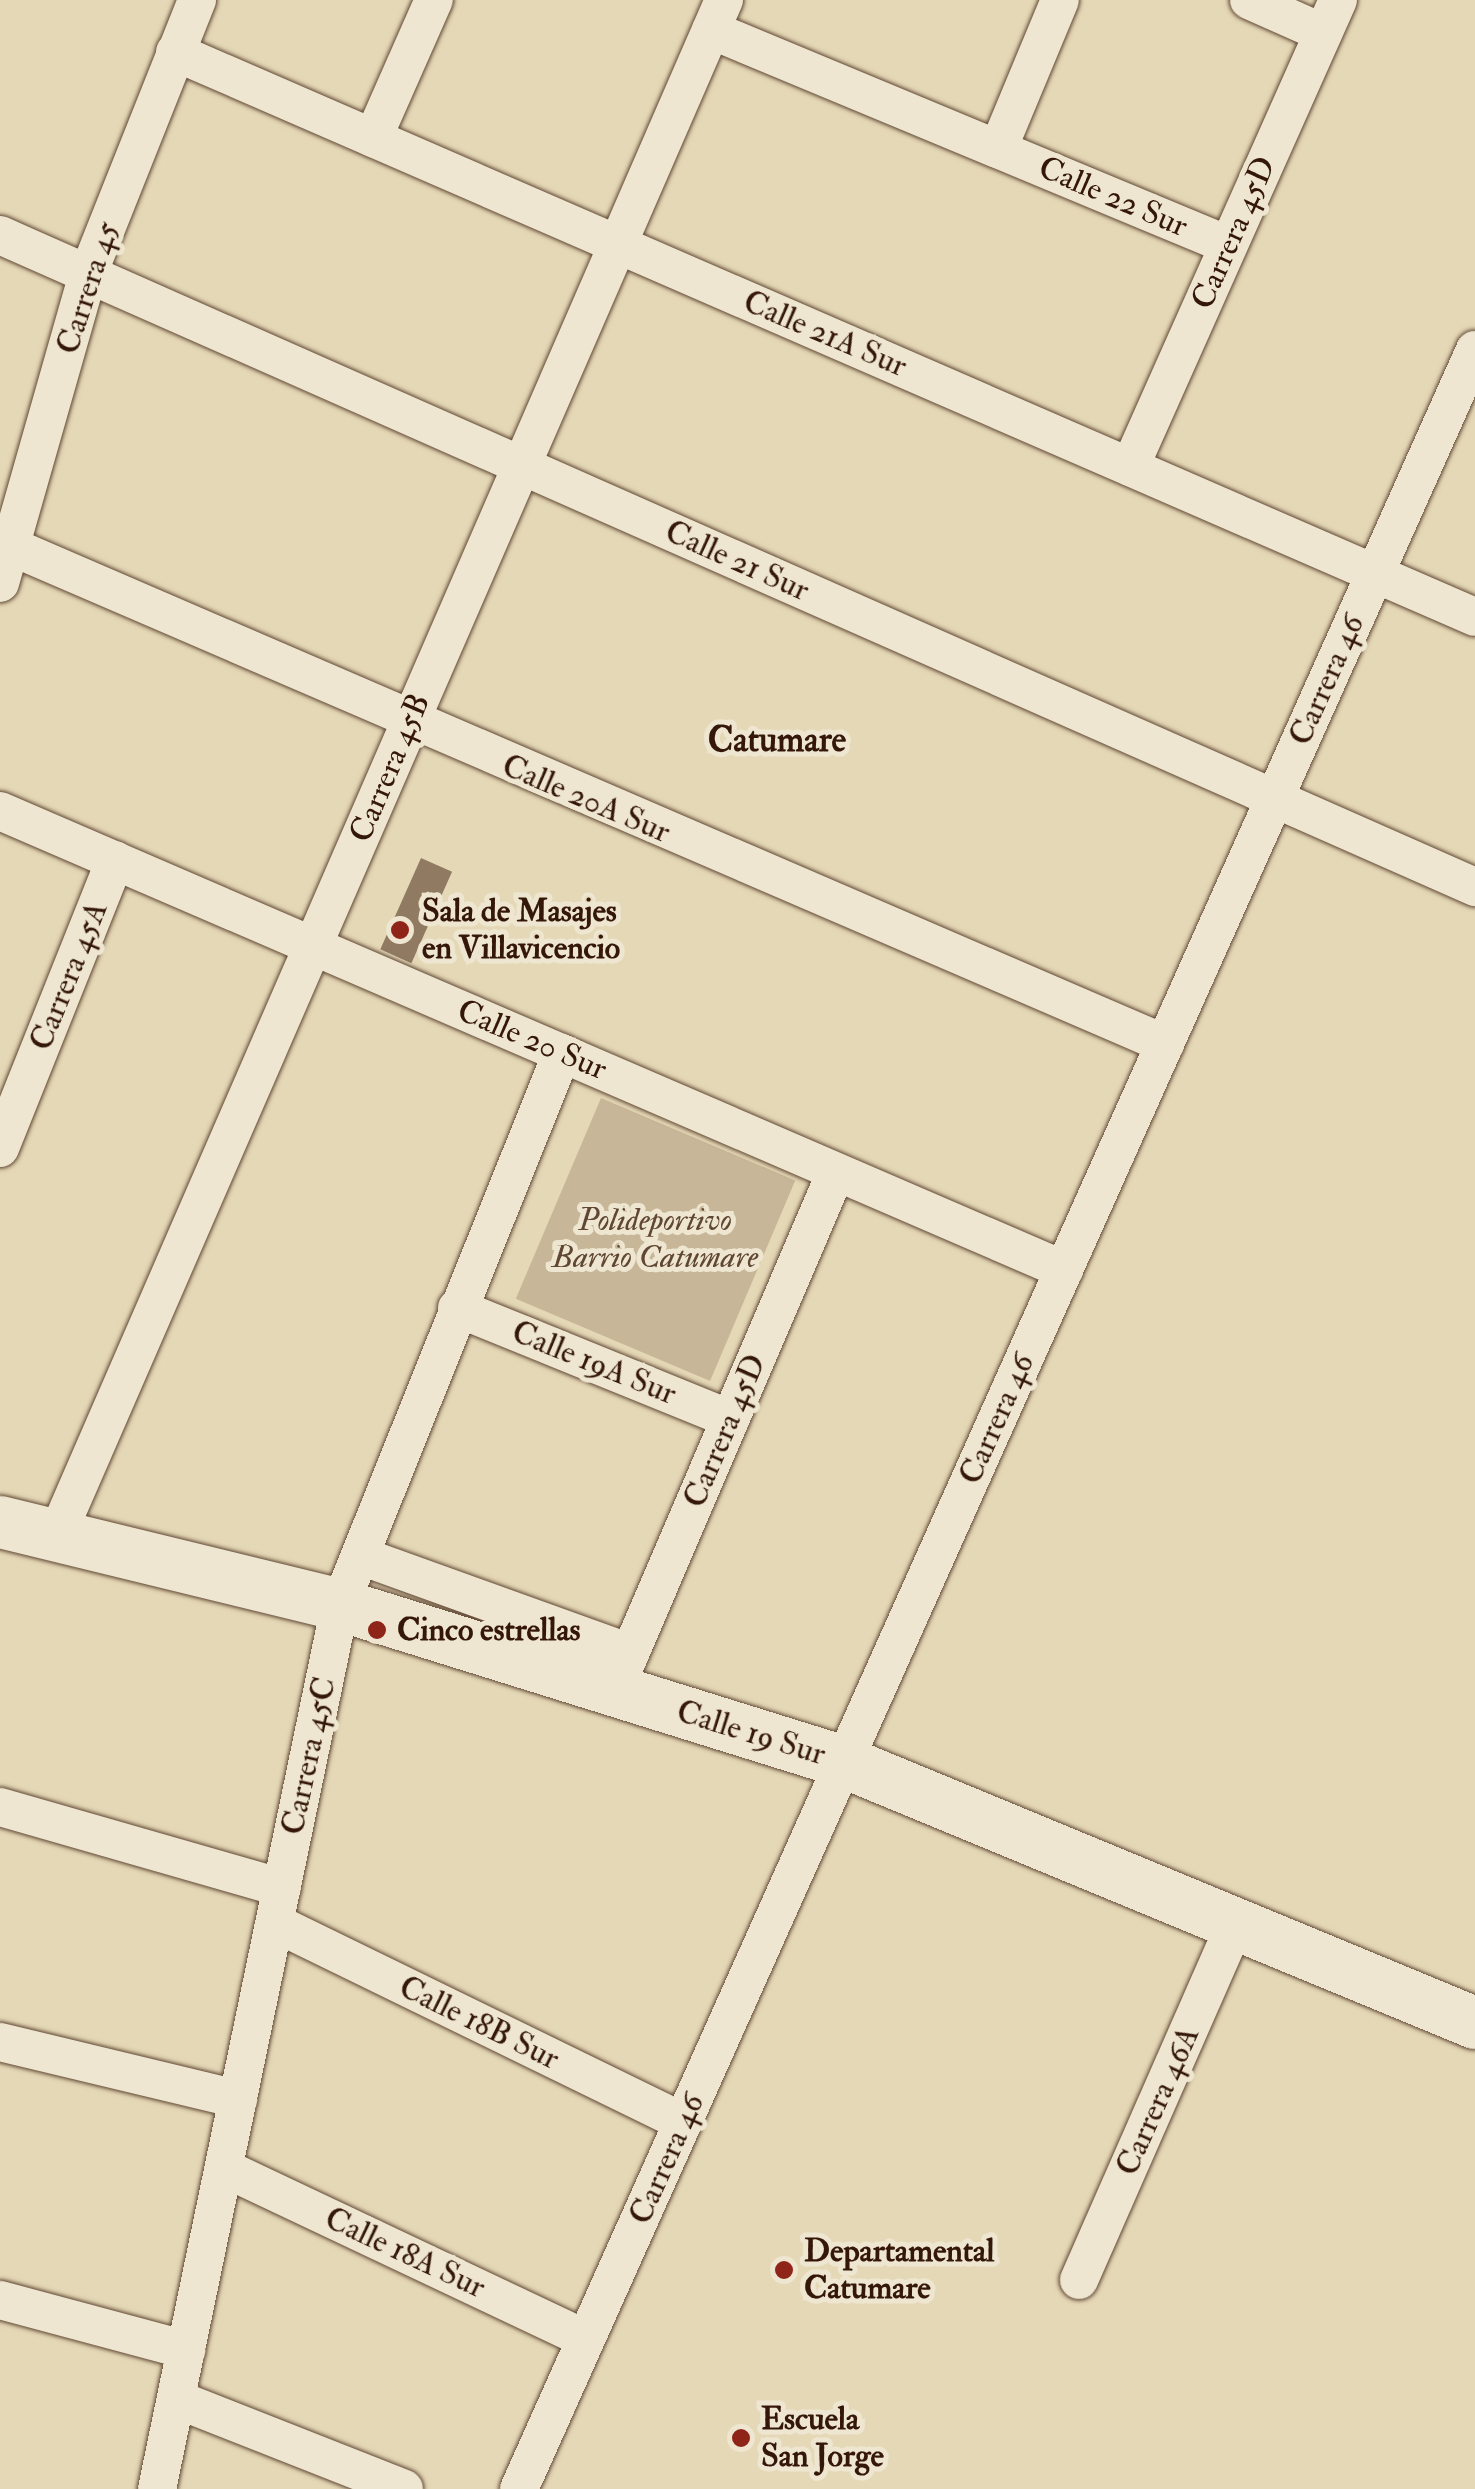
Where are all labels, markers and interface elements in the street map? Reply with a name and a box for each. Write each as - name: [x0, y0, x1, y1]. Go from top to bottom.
- street label: Calle 22 Sur: [1033, 148, 1193, 246]
- street label: Carrera 45D: [1183, 151, 1285, 315]
- street label: Carrera 45: [49, 217, 127, 359]
- street label: Calle 21A Sur: [738, 282, 912, 386]
- street label: Calle 21 Sur: [659, 512, 815, 610]
- street label: Carrera 46: [1281, 609, 1373, 751]
- street label: Carrera 45B: [342, 688, 438, 848]
- district label: Catumare: [708, 719, 846, 761]
- street label: Calle 20A Sur: [496, 746, 676, 852]
- place label: Sala de Masajes en Villavicencio: [422, 893, 620, 968]
- street label: Carrera 45A: [22, 896, 116, 1056]
- marker: Sala de Masajes en Villavicencio: [387, 917, 413, 943]
- street label: Calle 20 Sur: [452, 991, 612, 1089]
- park label: Polideportivo Barrio Catumare: [552, 1202, 758, 1277]
- street label: Calle 19A Sur: [506, 1313, 682, 1413]
- street label: Carrera 46: [951, 1348, 1043, 1490]
- street label: Carrera 45D: [676, 1349, 774, 1513]
- place label: Cinco estrellas: [397, 1611, 580, 1649]
- marker: Cinco estrellas: [366, 1619, 388, 1641]
- street label: Carrera 45C: [274, 1674, 344, 1838]
- street label: Calle 19 Sur: [672, 1692, 830, 1774]
- street label: Calle 18B Sur: [393, 1968, 565, 2078]
- street label: Carrera 46A: [1108, 2021, 1208, 2181]
- street label: Carrera 46: [621, 2088, 713, 2230]
- street label: Calle 18A Sur: [319, 2199, 491, 2307]
- place label: Departamental Catumare: [804, 2233, 994, 2308]
- marker: Departamental Catumare: [773, 2259, 795, 2281]
- place label: Escuela San Jorge: [761, 2401, 884, 2476]
- marker: Escuela San Jorge: [730, 2427, 752, 2449]

